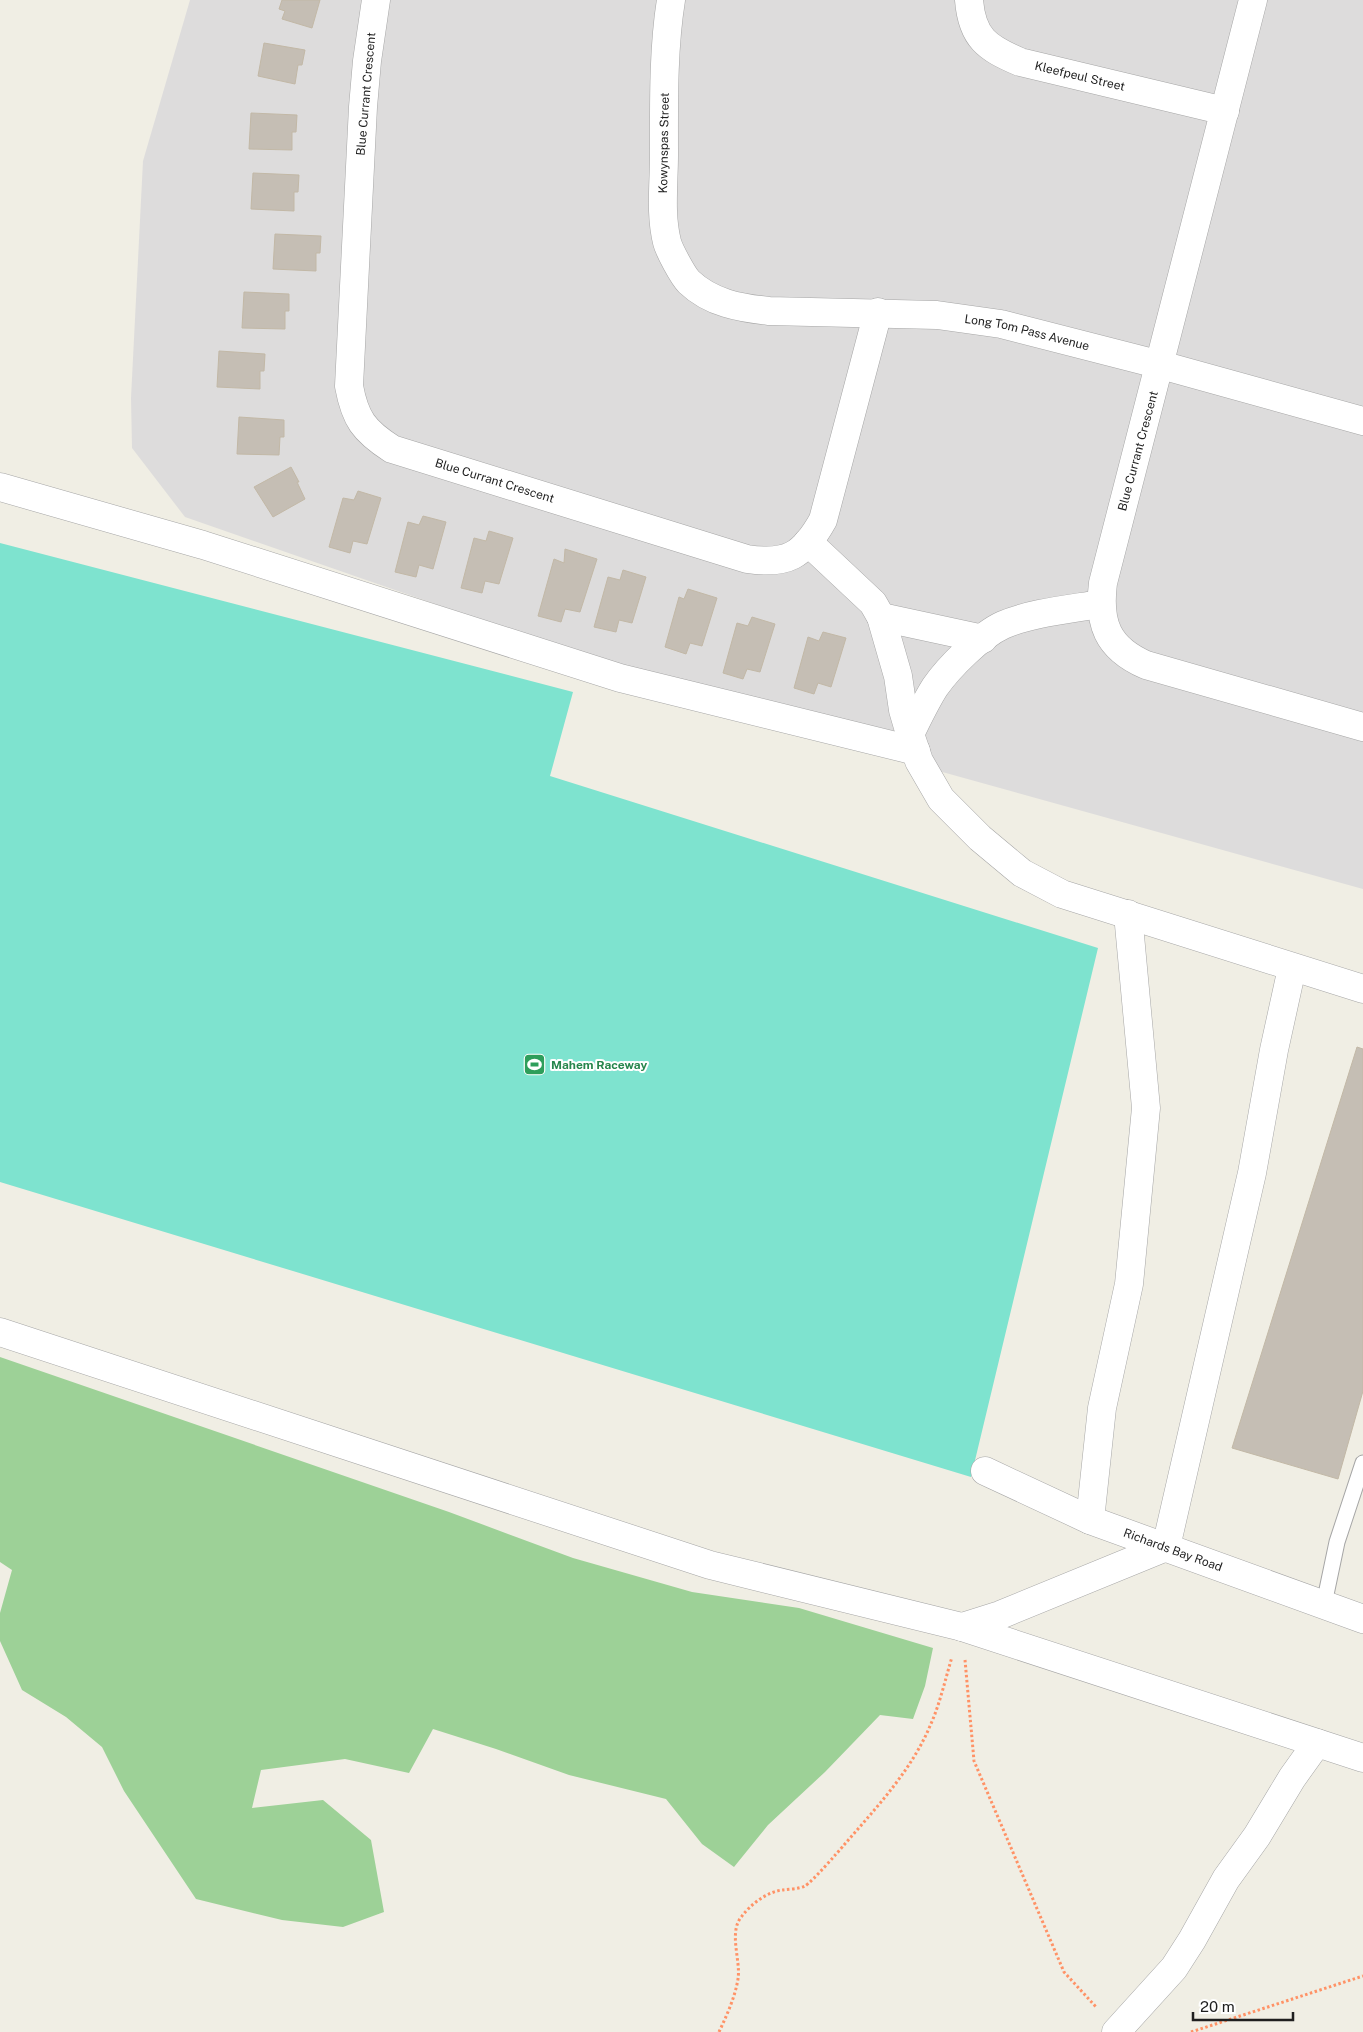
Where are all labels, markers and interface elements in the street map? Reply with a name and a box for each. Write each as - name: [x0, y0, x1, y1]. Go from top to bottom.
- street label: Blue Currant Crescent: [354, 31, 378, 156]
- street label: Kleefpeul Street: [1033, 59, 1127, 94]
- street label: Kowynspas Street: [656, 92, 672, 194]
- street label: Long Tom Pass Avenue: [964, 312, 1091, 353]
- street label: Blue Currant Crescent: [1115, 389, 1161, 513]
- street label: Blue Currant Crescent: [433, 456, 556, 506]
- sports icon: Mahem Raceway: [523, 1053, 547, 1077]
- place label: Mahem Raceway: [551, 1058, 647, 1072]
- street label: Richards Bay Road: [1122, 1526, 1224, 1574]
- scale bar: [1193, 1990, 1293, 2022]
- text: 20 m: [1200, 1998, 1235, 2015]

